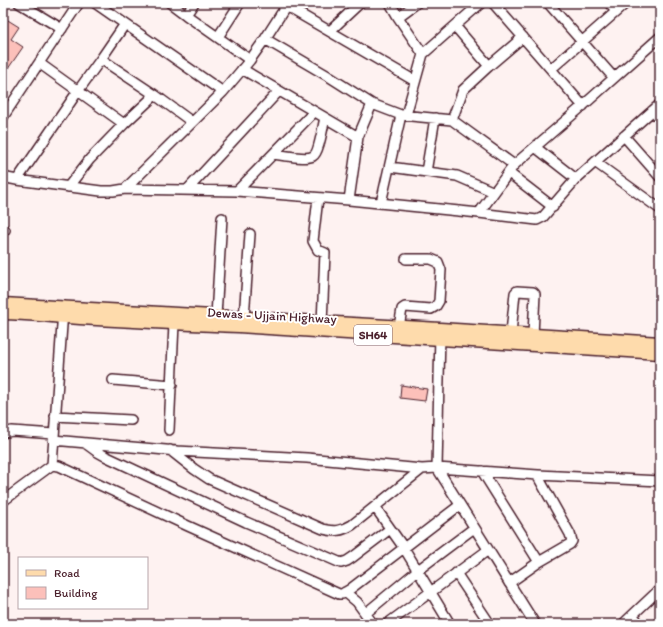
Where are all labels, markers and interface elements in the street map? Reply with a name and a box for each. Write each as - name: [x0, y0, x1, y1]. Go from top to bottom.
- street label: Dewas - Ujjain Highway: [207, 305, 337, 326]
- road number: SH64: [354, 325, 392, 345]
- legend: [18, 557, 148, 609]
- text: Road: [54, 566, 80, 580]
- text: Building: [54, 586, 98, 600]

